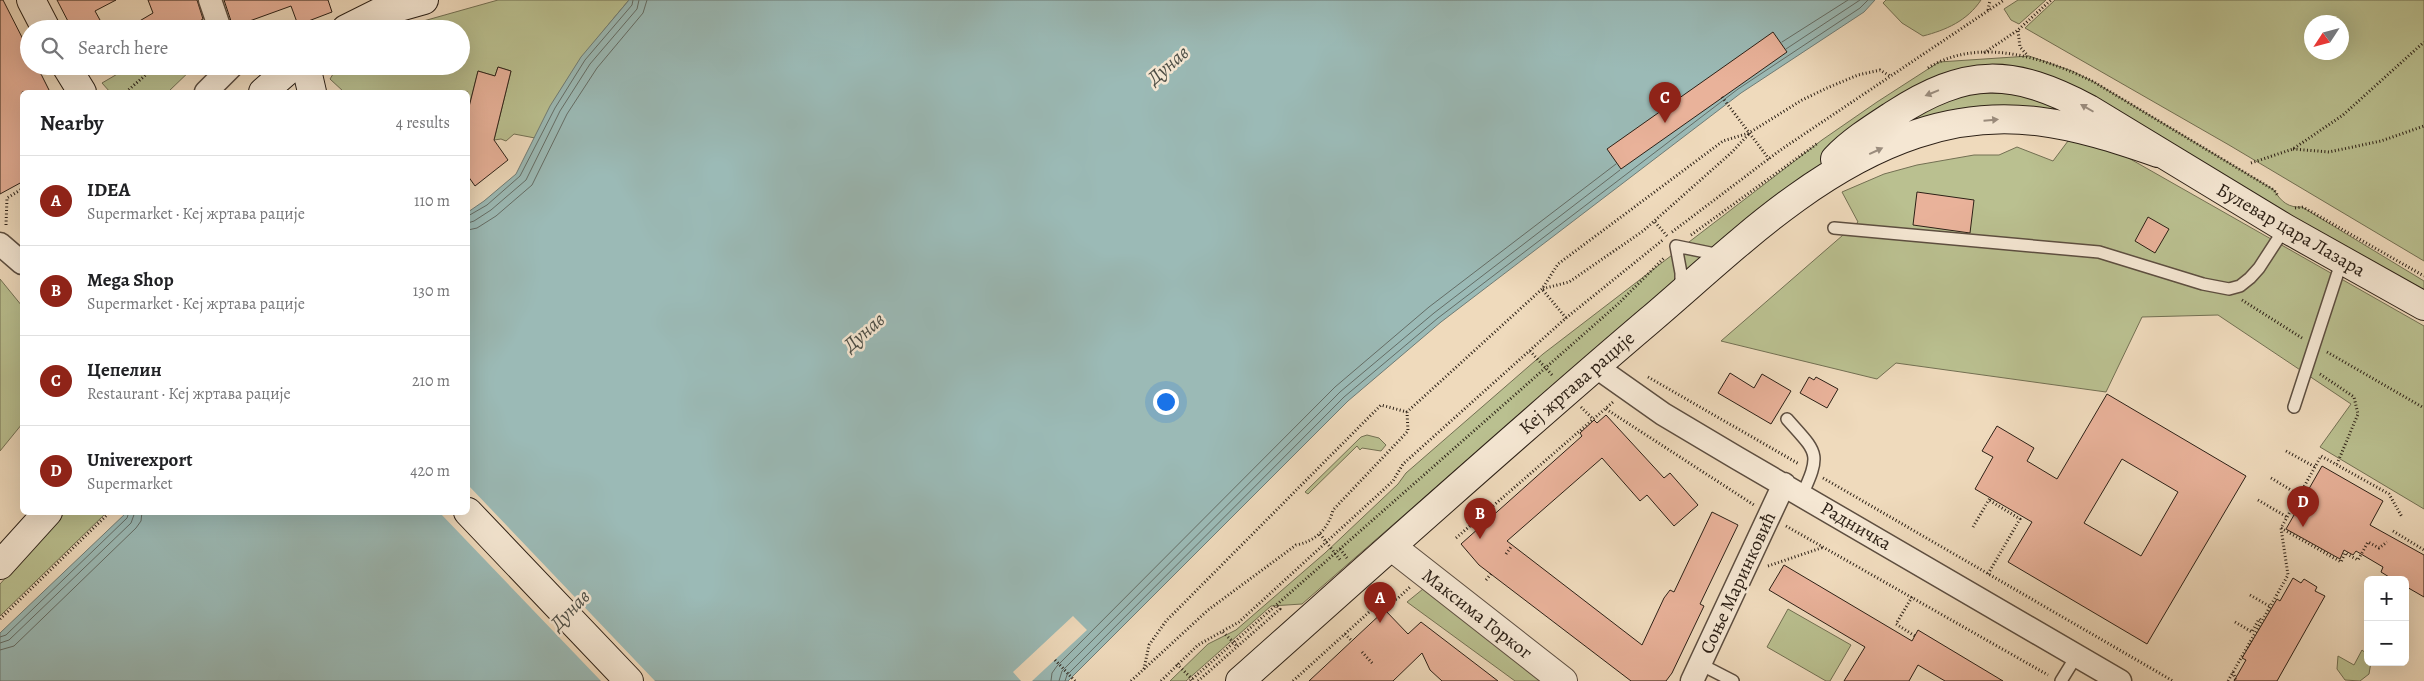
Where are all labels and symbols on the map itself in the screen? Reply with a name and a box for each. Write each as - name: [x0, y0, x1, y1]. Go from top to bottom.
- north arrow: [2304, 15, 2349, 60]
- water label: Дунав: [1140, 39, 1195, 92]
- pin: C: [1649, 82, 1681, 123]
- one-way arrow: [1925, 89, 1940, 97]
- one-way arrow: [2080, 104, 2093, 113]
- one-way arrow: [1983, 116, 1999, 124]
- one-way arrow: [1869, 147, 1883, 155]
- street label: Булевар цара Лазара: [2212, 177, 2370, 283]
- water label: Дунав: [836, 306, 891, 359]
- street label: Кеј жртава рације: [1514, 325, 1640, 441]
- your location: [1153, 389, 1179, 415]
- pin: D: [2287, 486, 2319, 527]
- street label: Радничка: [1816, 495, 1896, 557]
- pin: B: [1464, 498, 1496, 539]
- street label: Соње Маринковић: [1694, 508, 1782, 658]
- street label: Максима Горког: [1416, 563, 1538, 665]
- pin: A: [1364, 582, 1396, 623]
- water label: Дунав: [542, 583, 596, 638]

